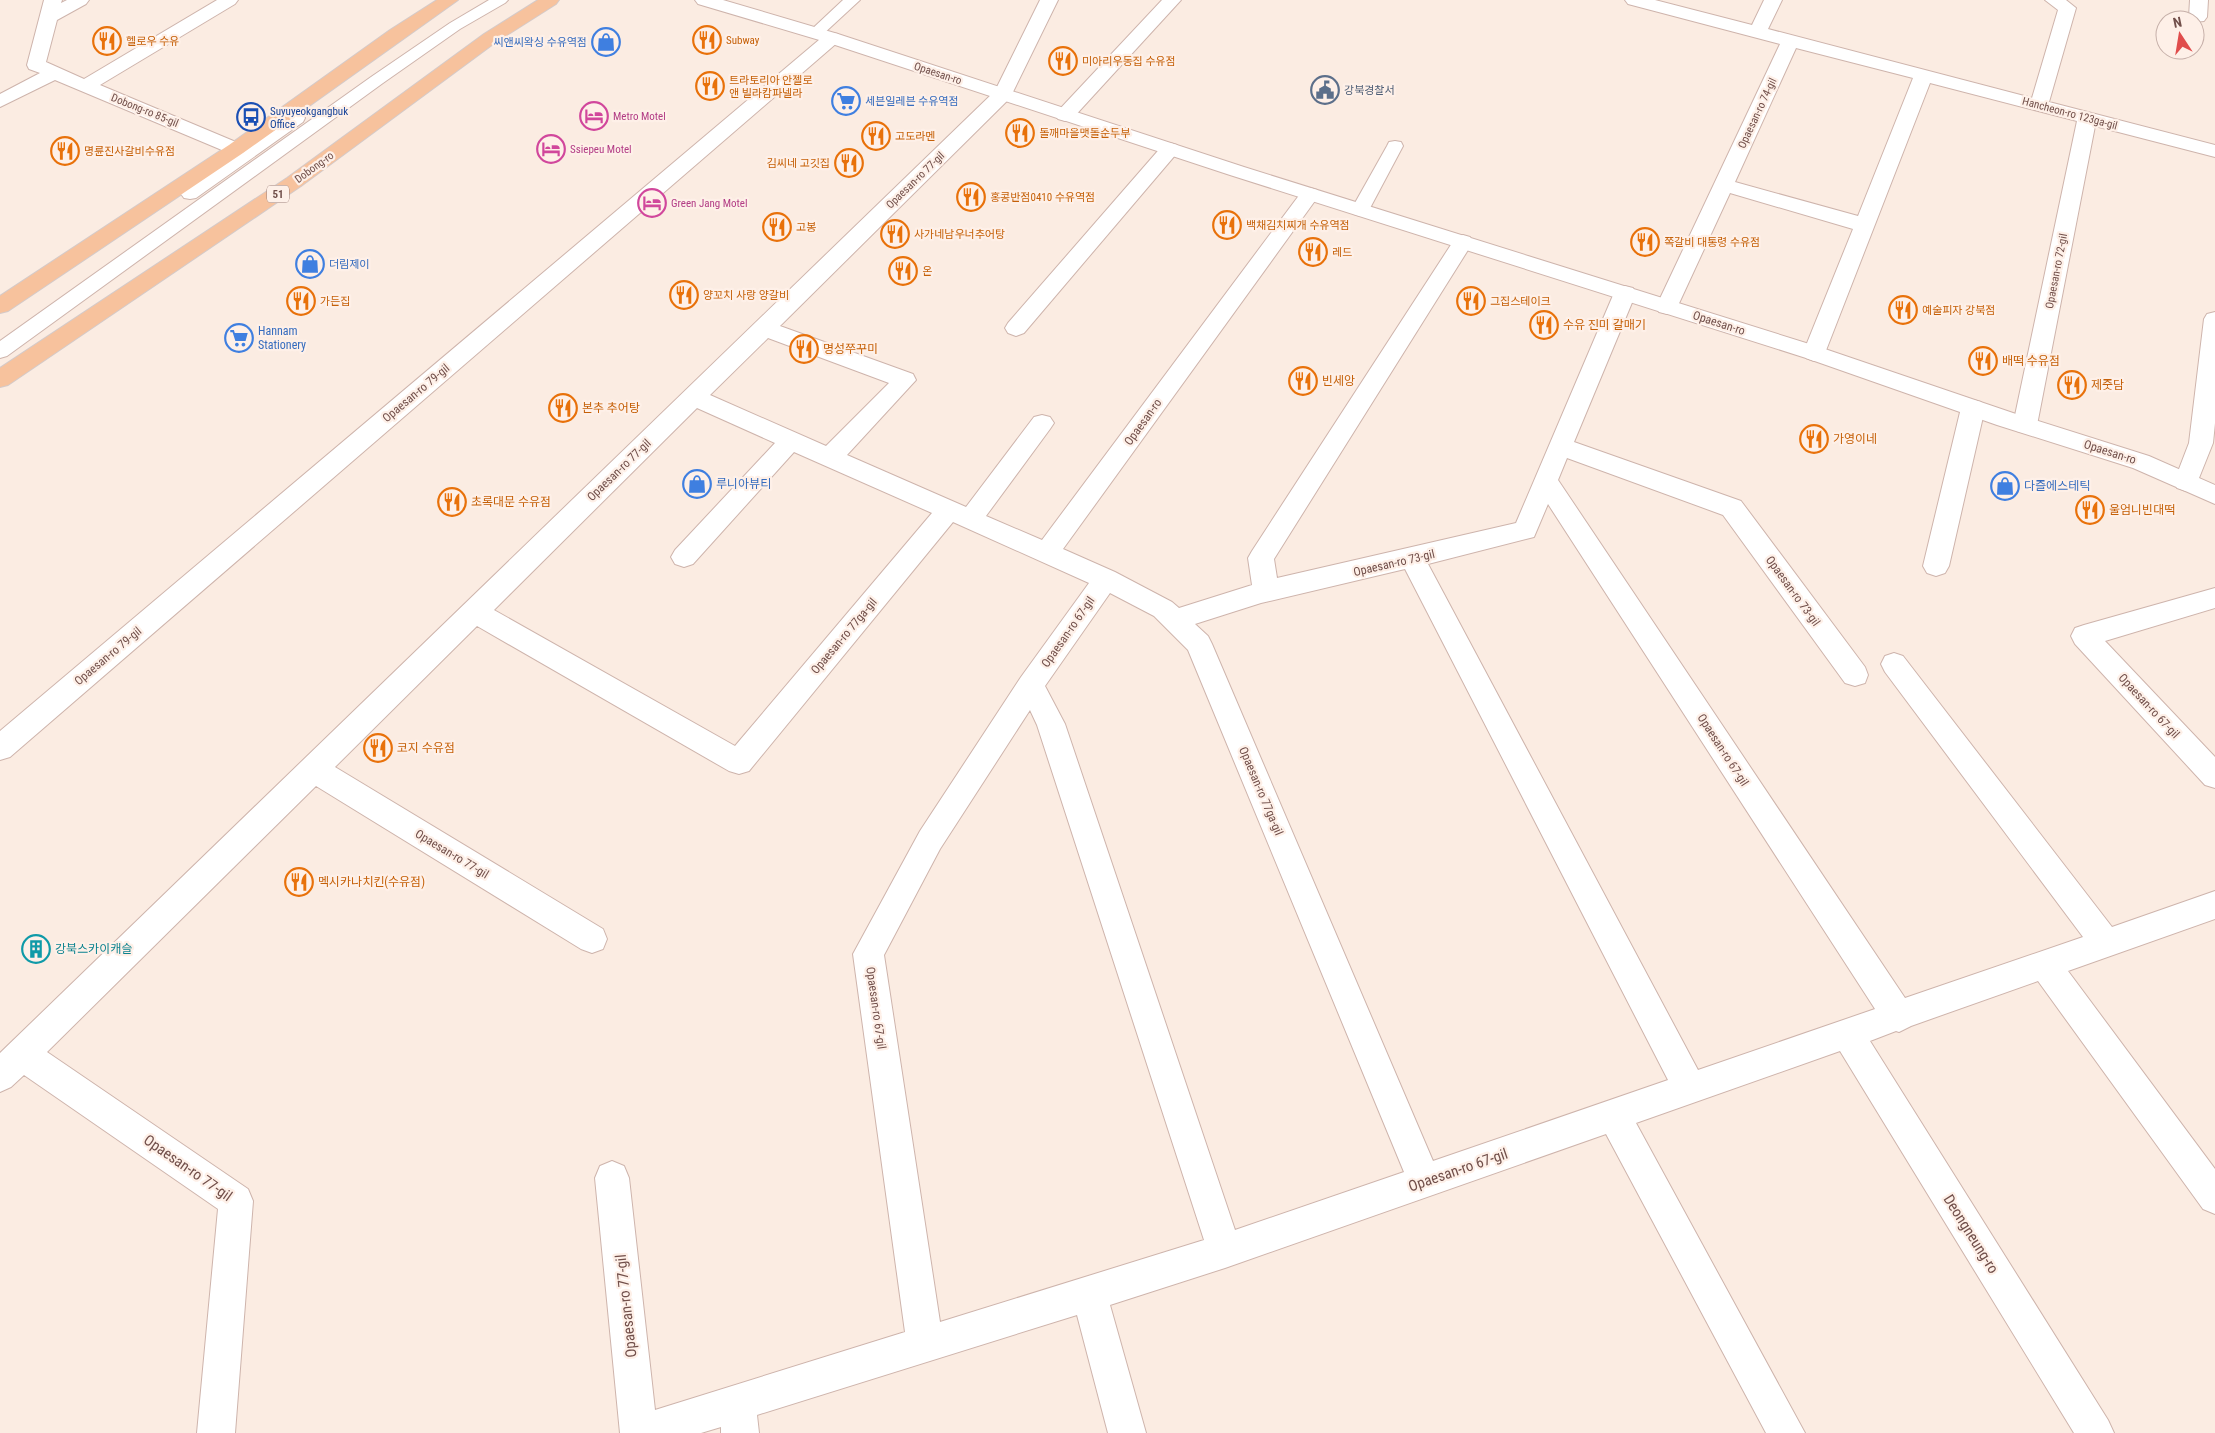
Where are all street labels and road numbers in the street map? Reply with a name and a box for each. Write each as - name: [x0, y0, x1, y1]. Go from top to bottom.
- street label: Opaesan-ro: [912, 60, 964, 87]
- street label: Opaesan-ro 74-gil: [1735, 76, 1779, 150]
- street label: Dobong-ro 85-gil: [109, 91, 180, 130]
- street label: Hancheon-ro 123ga-gil: [2021, 95, 2119, 132]
- street label: Dobong-ro: [292, 149, 337, 186]
- street label: Opaesan-ro 77-gil: [883, 149, 947, 211]
- road number: 51: [267, 185, 289, 202]
- street label: Opaesan-ro 72-gil: [2043, 232, 2070, 310]
- street label: Opaesan-ro: [1691, 308, 1747, 338]
- street label: Opaesan-ro 79-gil: [380, 361, 452, 425]
- street label: Opaesan-ro: [1121, 396, 1165, 448]
- street label: Opaesan-ro 77-gil: [584, 436, 654, 504]
- street label: Opaesan-ro: [2082, 437, 2138, 467]
- street label: Opaesan-ro 73-gil: [1352, 547, 1436, 579]
- street label: Opaesan-ro 73-gil: [1763, 553, 1823, 629]
- street label: Opaesan-ro 67-gil: [1038, 594, 1098, 670]
- street label: Opaesan-ro 77ga-gil: [808, 595, 880, 677]
- street label: Opaesan-ro 79-gil: [72, 624, 144, 688]
- street label: Opaesan-ro 67-gil: [2116, 671, 2182, 741]
- street label: Opaesan-ro 67-gil: [1695, 711, 1751, 789]
- street label: Opaesan-ro 77ga-gil: [1236, 745, 1286, 837]
- street label: Opaesan-ro 77-gil: [413, 827, 491, 881]
- street label: Opaesan-ro 67-gil: [863, 966, 889, 1050]
- street label: Opaesan-ro 77-gil: [140, 1131, 236, 1205]
- street label: Opaesan-ro 67-gil: [1406, 1145, 1510, 1195]
- street label: Deongneung-ro: [1940, 1191, 2002, 1277]
- street label: Opaesan-ro 77-gil: [612, 1253, 640, 1359]

